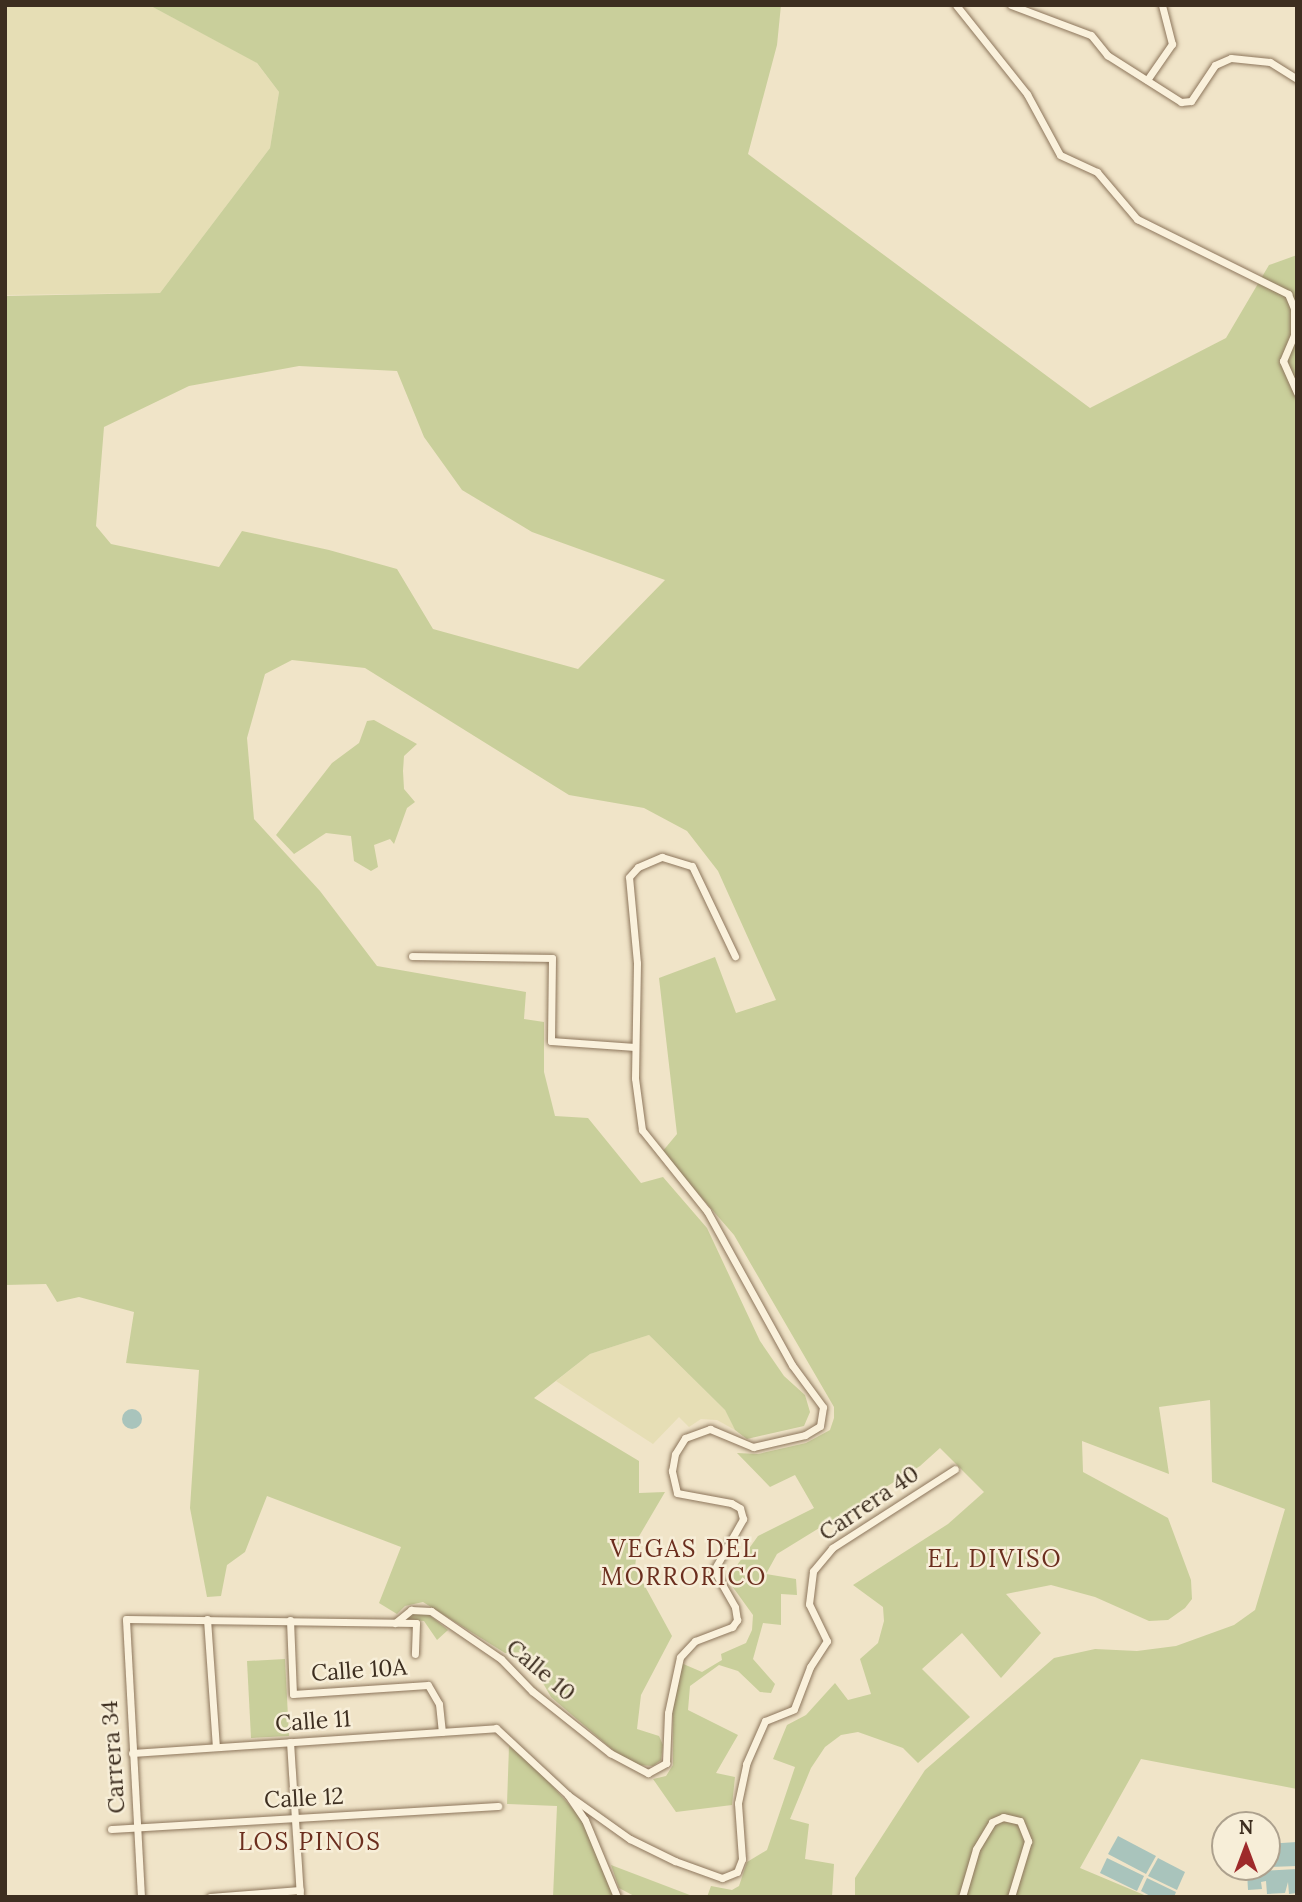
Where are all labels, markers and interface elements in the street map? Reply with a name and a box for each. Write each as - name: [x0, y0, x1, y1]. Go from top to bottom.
- street label: Carrera 40: [814, 1460, 924, 1546]
- district label: VEGAS DEL MORRORICO: [602, 1535, 766, 1591]
- district label: EL DIVISO: [929, 1545, 1061, 1573]
- street label: Calle 10: [501, 1633, 581, 1707]
- street label: Calle 10A: [310, 1653, 408, 1687]
- street label: Carrera 34: [95, 1700, 131, 1814]
- street label: Calle 11: [274, 1705, 352, 1737]
- street label: Calle 12: [263, 1782, 345, 1814]
- north arrow: [1211, 1811, 1281, 1881]
- text: N: [1239, 1815, 1253, 1839]
- district label: LOS PINOS: [239, 1828, 381, 1856]

